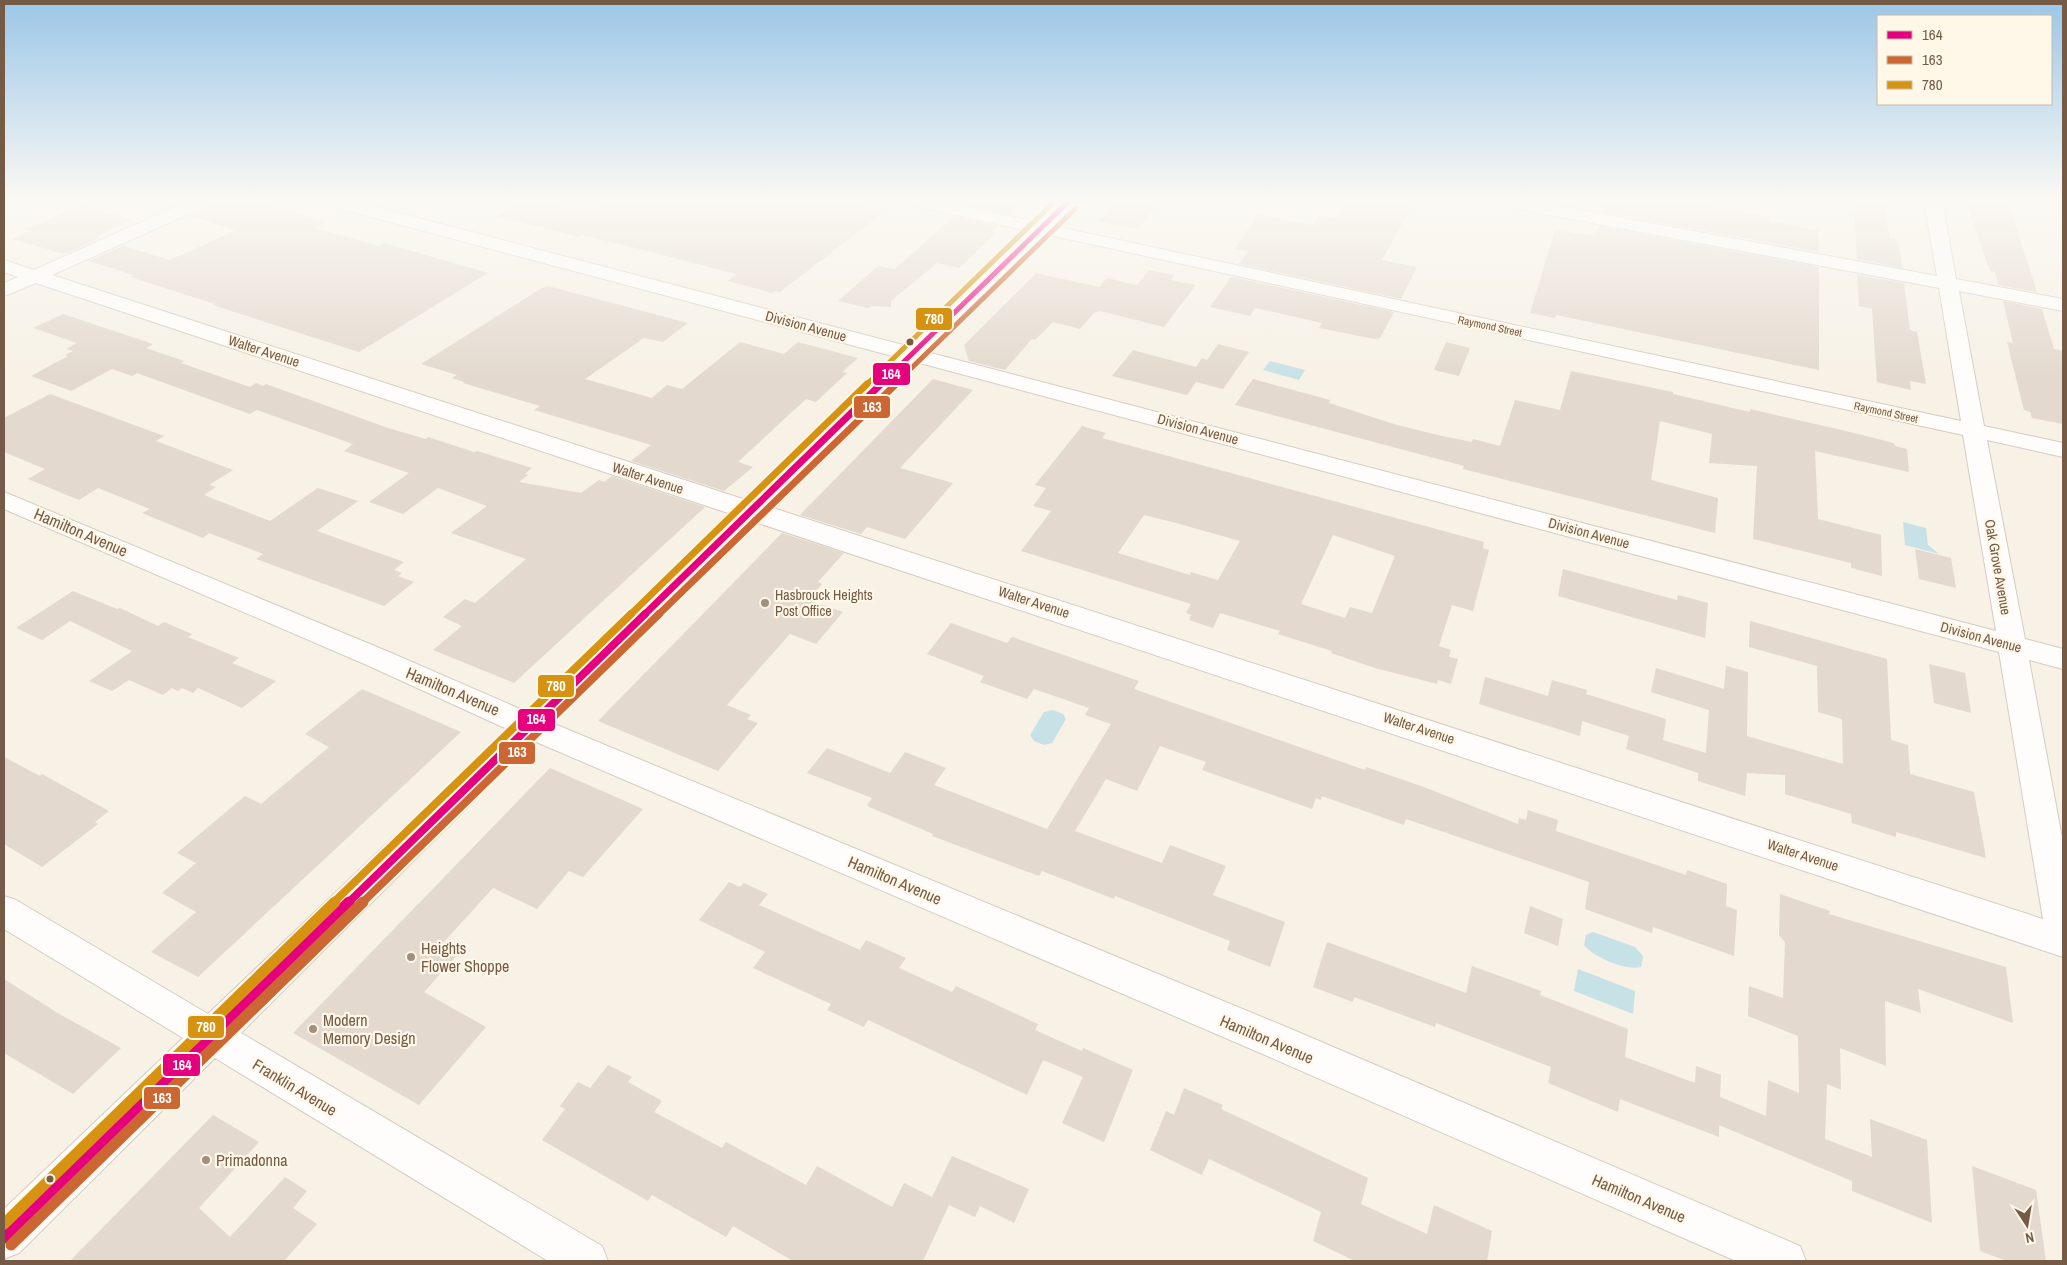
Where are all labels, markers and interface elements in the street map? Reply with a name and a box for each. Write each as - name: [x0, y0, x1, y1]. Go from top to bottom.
- legend: [1877, 15, 2052, 105]
- text: 164: [1922, 24, 1943, 45]
- text: 163: [1922, 49, 1943, 70]
- text: 780: [1922, 74, 1943, 95]
- street label: Division Avenue: [763, 307, 849, 345]
- line badge: 780: [915, 307, 953, 331]
- text: 780: [924, 310, 944, 328]
- street label: Raymond Street: [1457, 312, 1524, 340]
- street label: Walter Avenue: [226, 331, 302, 371]
- unlabelled marker: [905, 337, 915, 347]
- line badge: 164: [872, 362, 911, 386]
- text: 164: [881, 365, 901, 383]
- line badge: 163: [853, 395, 891, 419]
- text: 163: [862, 398, 882, 416]
- street label: Raymond Street: [1853, 398, 1920, 426]
- street label: Division Avenue: [1155, 410, 1241, 448]
- street label: Walter Avenue: [610, 458, 686, 498]
- street label: Hamilton Avenue: [31, 502, 131, 562]
- street label: Division Avenue: [1546, 514, 1632, 552]
- street label: Oak Grove Avenue: [1981, 518, 2015, 616]
- street label: Walter Avenue: [996, 582, 1072, 622]
- place label: Hasbrouck Heights Post Office: [775, 586, 873, 620]
- marker: Hasbrouck Heights Post Office: [759, 597, 771, 609]
- street label: Division Avenue: [1938, 618, 2024, 656]
- street label: Hamilton Avenue: [403, 661, 503, 721]
- line badge: 780: [537, 674, 575, 698]
- text: 780: [546, 677, 566, 695]
- line badge: 164: [517, 708, 556, 732]
- street label: Walter Avenue: [1381, 708, 1457, 748]
- text: 164: [526, 710, 546, 728]
- line badge: 163: [498, 741, 536, 765]
- text: 163: [507, 743, 527, 761]
- street label: Walter Avenue: [1765, 835, 1841, 875]
- street label: Hamilton Avenue: [845, 850, 945, 910]
- place label: Heights Flower Shoppe: [421, 937, 509, 977]
- marker: Heights Flower Shoppe: [405, 951, 417, 963]
- place label: Modern Memory Design: [323, 1009, 416, 1049]
- street label: Hamilton Avenue: [1217, 1009, 1317, 1069]
- line badge: 780: [187, 1015, 225, 1039]
- text: 780: [196, 1018, 216, 1036]
- marker: Modern Memory Design: [307, 1023, 319, 1035]
- line badge: 164: [162, 1053, 201, 1077]
- street label: Franklin Avenue: [249, 1053, 341, 1121]
- text: 164: [172, 1056, 192, 1074]
- line badge: 163: [143, 1086, 181, 1110]
- text: 163: [152, 1089, 172, 1107]
- place label: Primadonna: [216, 1149, 288, 1171]
- marker: Primadonna: [200, 1154, 212, 1166]
- street label: Hamilton Avenue: [1589, 1168, 1689, 1228]
- unlabelled marker: [45, 1174, 55, 1184]
- north arrow: [2002, 1200, 2052, 1250]
- text: N: [2024, 1228, 2036, 1247]

